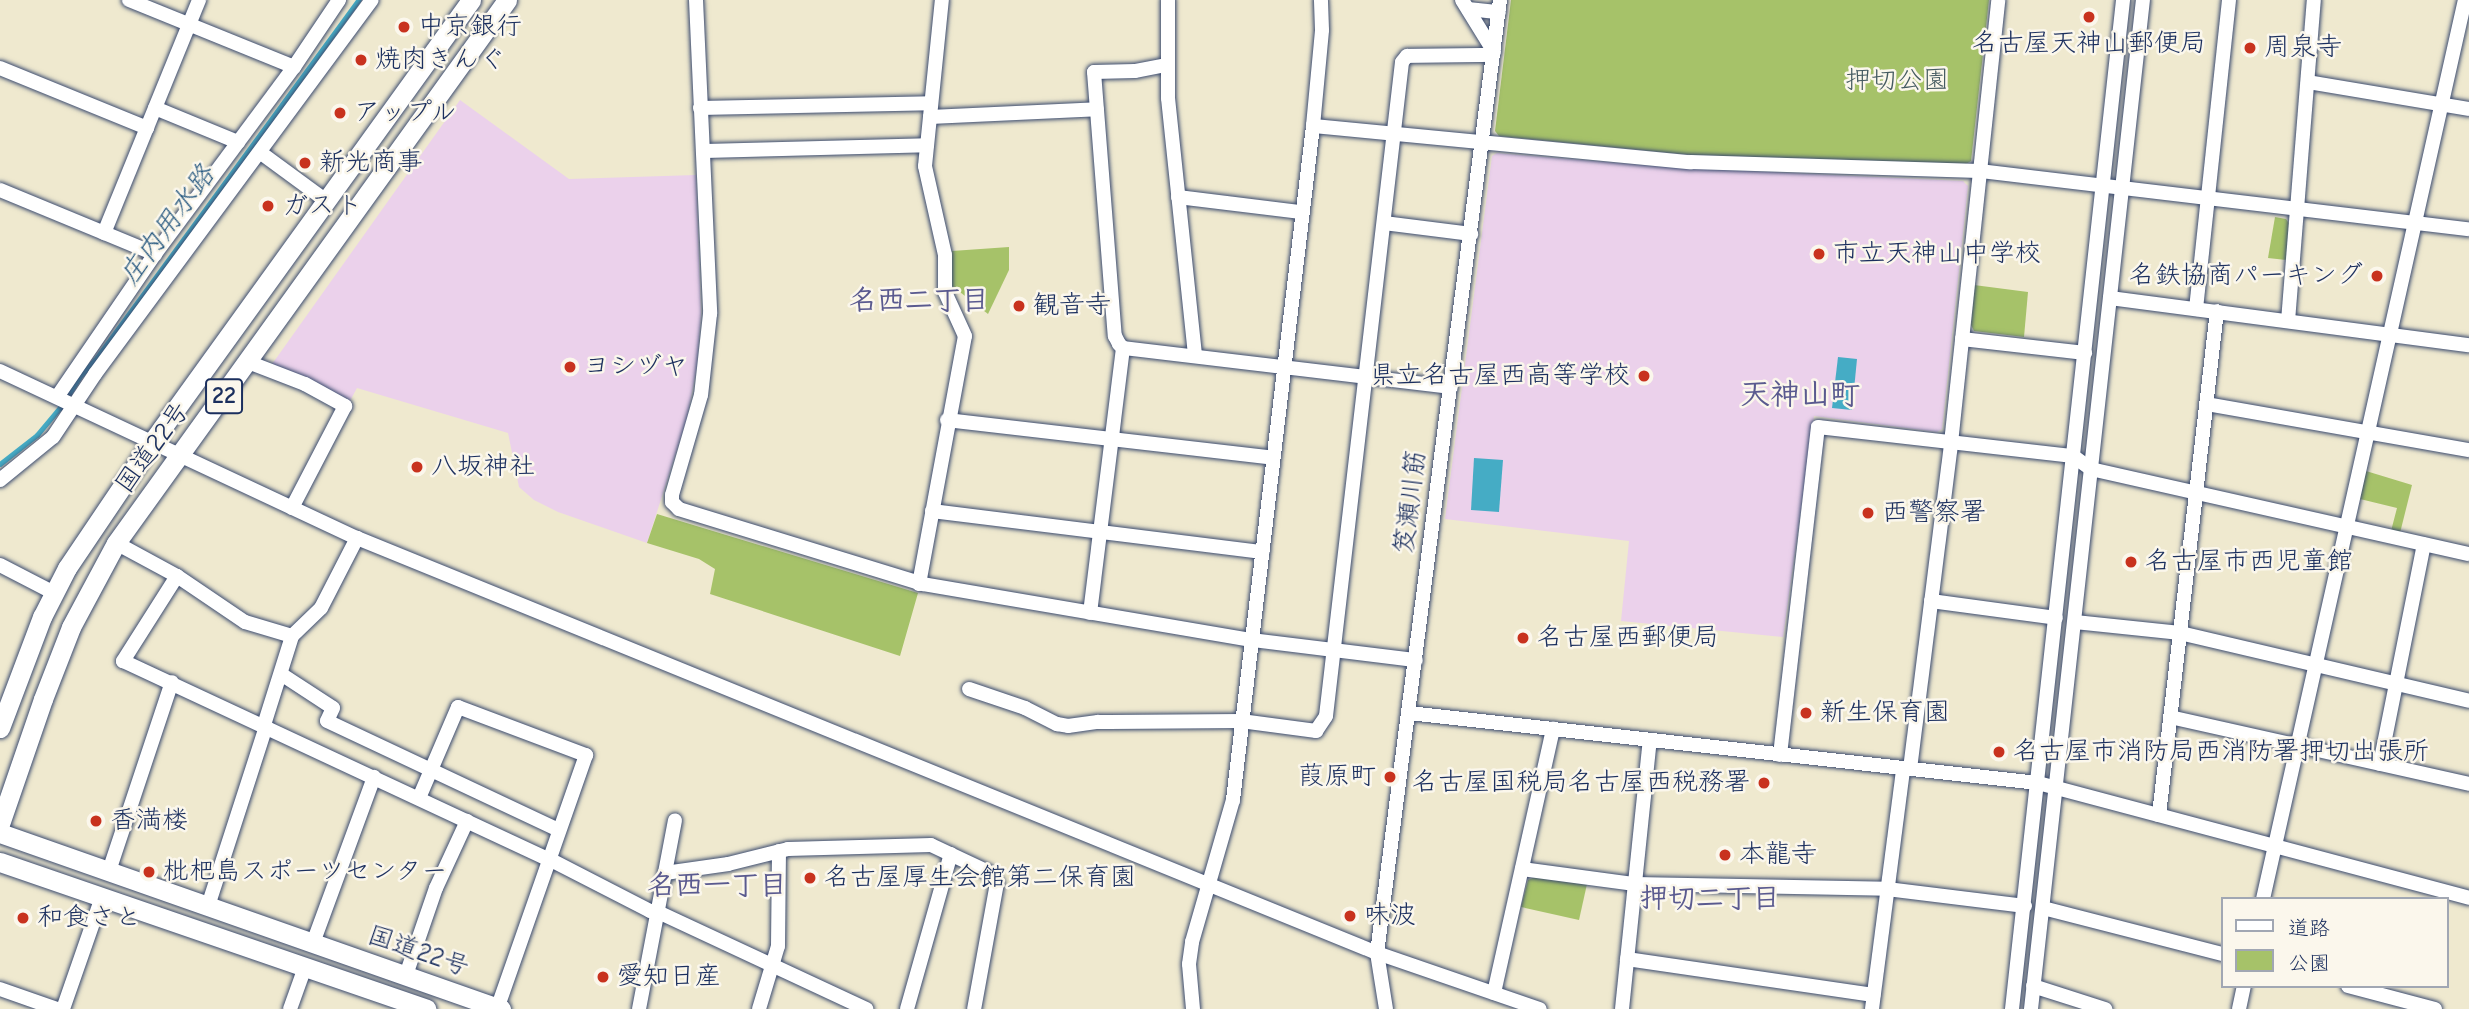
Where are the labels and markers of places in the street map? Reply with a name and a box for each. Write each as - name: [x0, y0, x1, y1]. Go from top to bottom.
- marker: 名古屋天神山郵便局: [2081, 9, 2097, 25]
- place label: 中京銀行: [418, 11, 522, 43]
- marker: 中京銀行: [396, 19, 412, 35]
- place label: 名古屋天神山郵便局: [1972, 28, 2206, 60]
- place label: 周泉寺: [2264, 32, 2342, 64]
- marker: 周泉寺: [2242, 40, 2258, 56]
- place label: 焼肉きんぐ: [375, 44, 505, 76]
- marker: 焼肉きんぐ: [353, 52, 369, 68]
- place label: アップル: [354, 97, 458, 129]
- marker: アップル: [332, 105, 348, 121]
- place label: 新光商事: [319, 147, 423, 179]
- marker: 新光商事: [297, 155, 313, 171]
- place label: ガスト: [282, 190, 360, 222]
- marker: ガスト: [260, 198, 276, 214]
- place label: 市立天神山中学校: [1833, 238, 2041, 270]
- marker: 市立天神山中学校: [1811, 246, 1827, 262]
- place label: 名鉄協商パーキング: [2129, 260, 2363, 292]
- marker: 名鉄協商パーキング: [2369, 268, 2385, 284]
- place label: 観音寺: [1033, 290, 1111, 322]
- marker: 観音寺: [1011, 298, 1027, 314]
- place label: ヨシヅヤ: [584, 351, 688, 383]
- marker: ヨシヅヤ: [562, 359, 578, 375]
- place label: 県立名古屋西高等学校: [1370, 360, 1630, 392]
- marker: 県立名古屋西高等学校: [1636, 368, 1652, 384]
- place label: 八坂神社: [431, 451, 535, 483]
- marker: 八坂神社: [409, 459, 425, 475]
- place label: 西警察署: [1882, 497, 1986, 529]
- marker: 西警察署: [1860, 505, 1876, 521]
- place label: 名古屋市西児童館: [2145, 546, 2353, 578]
- marker: 名古屋市西児童館: [2123, 554, 2139, 570]
- place label: 名古屋西郵便局: [1537, 622, 1719, 654]
- marker: 名古屋西郵便局: [1515, 630, 1531, 646]
- place label: 新生保育園: [1820, 697, 1950, 729]
- marker: 新生保育園: [1798, 705, 1814, 721]
- place label: 名古屋市消防局西消防署押切出張所: [2013, 736, 2429, 768]
- marker: 名古屋市消防局西消防署押切出張所: [1991, 744, 2007, 760]
- place label: 葭原町: [1298, 761, 1376, 793]
- place label: 名古屋国税局名古屋西税務署: [1412, 767, 1750, 799]
- marker: 葭原町: [1382, 769, 1398, 785]
- marker: 名古屋国税局名古屋西税務署: [1756, 775, 1772, 791]
- place label: 香満楼: [110, 805, 188, 837]
- marker: 香満楼: [88, 813, 104, 829]
- place label: 本龍寺: [1739, 839, 1817, 871]
- marker: 本龍寺: [1717, 847, 1733, 863]
- place label: 枇杷島スポーツセンター: [163, 856, 449, 888]
- place label: 名古屋厚生会館第二保育園: [824, 862, 1136, 894]
- marker: 枇杷島スポーツセンター: [141, 864, 157, 880]
- marker: 名古屋厚生会館第二保育園: [802, 870, 818, 886]
- place label: 味波: [1364, 900, 1416, 932]
- place label: 和食さと: [37, 902, 141, 934]
- marker: 味波: [1342, 908, 1358, 924]
- marker: 和食さと: [15, 910, 31, 926]
- place label: 愛知日産: [617, 961, 721, 993]
- marker: 愛知日産: [595, 969, 611, 985]

